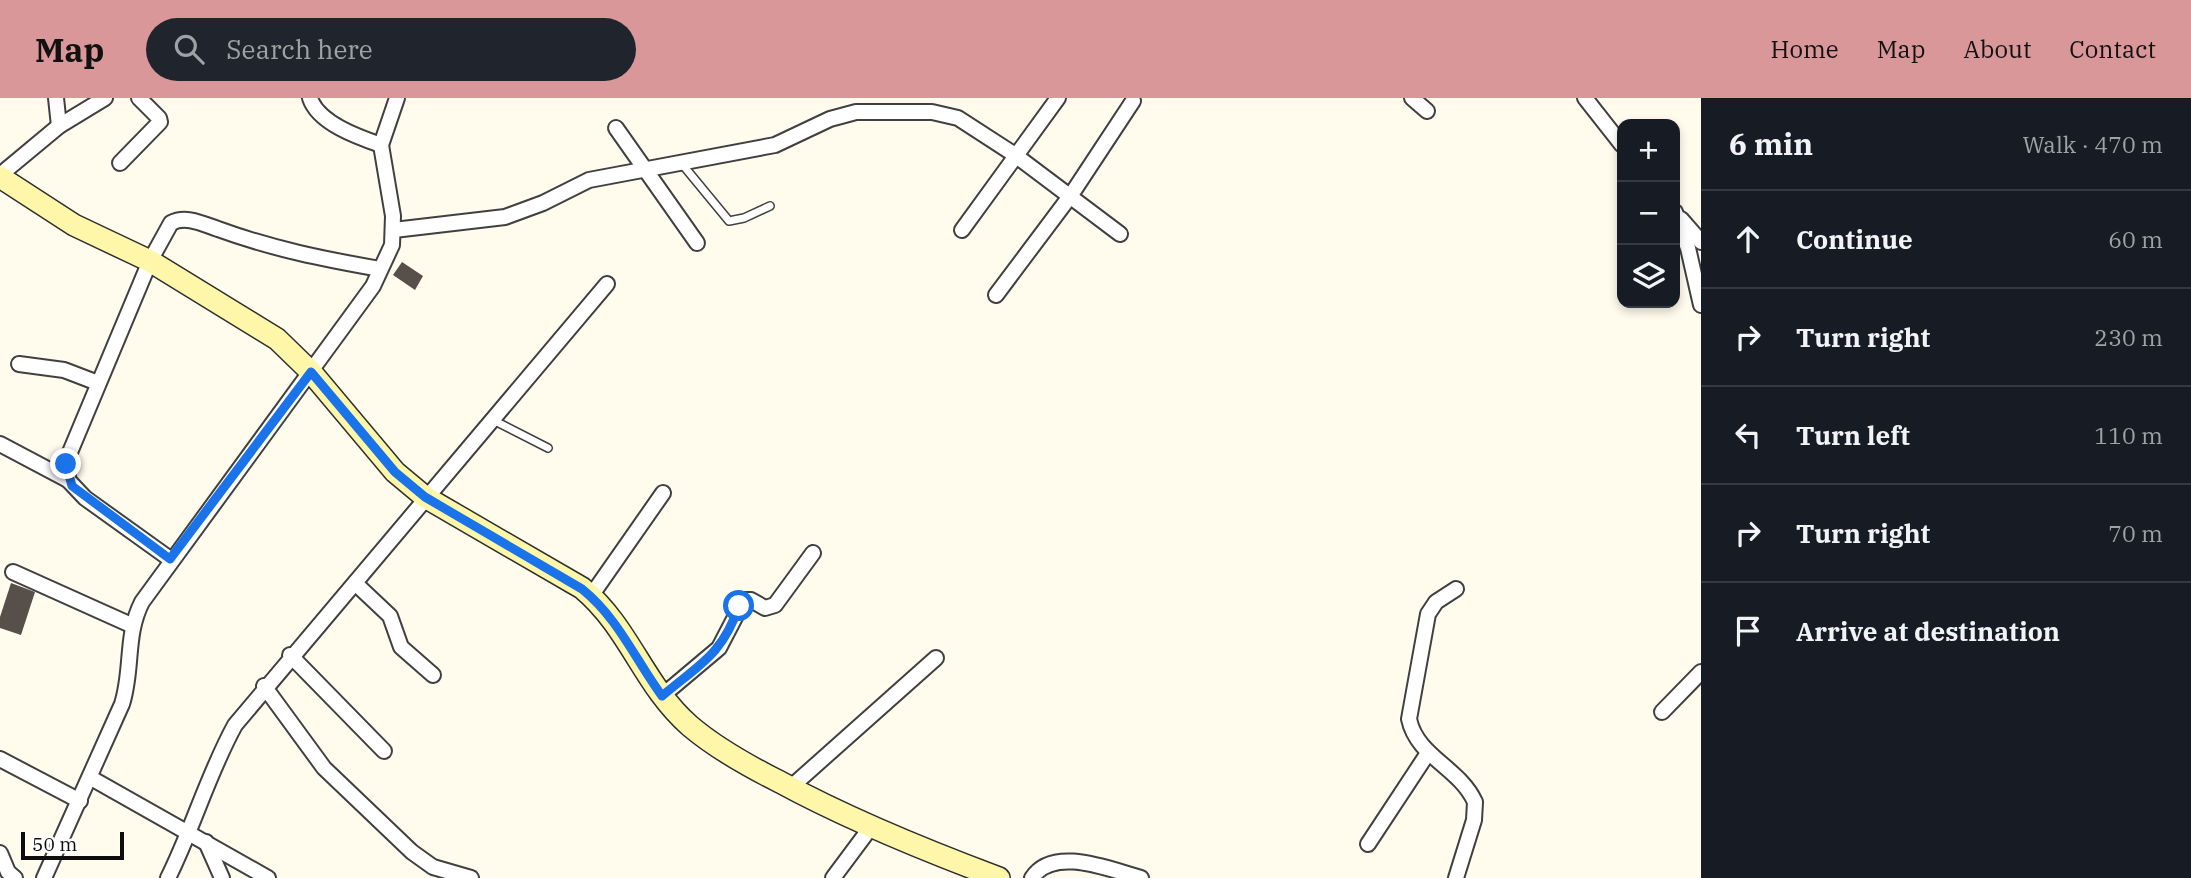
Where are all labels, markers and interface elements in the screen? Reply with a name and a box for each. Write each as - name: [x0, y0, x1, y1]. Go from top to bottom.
- search box: [146, 18, 636, 81]
- text: Map: [35, 28, 104, 71]
- icon: search: [170, 30, 208, 68]
- text: Search here: [226, 32, 373, 66]
- text: Home: [1771, 33, 1839, 65]
- text: Map: [1877, 33, 1925, 65]
- text: About: [1963, 33, 2031, 65]
- text: Contact: [2069, 33, 2156, 65]
- map controls: [1617, 119, 1680, 308]
- button: +: [1617, 119, 1680, 182]
- text: 6 min: [1729, 124, 1813, 163]
- text: Walk · 470 m: [2022, 129, 2163, 159]
- button: −: [1617, 182, 1680, 245]
- icon: ahead: [1729, 220, 1767, 258]
- text: Continue: [1796, 222, 1913, 256]
- text: 60 m: [2108, 224, 2163, 254]
- button: layers: [1617, 245, 1680, 308]
- icon: right: [1729, 318, 1767, 356]
- text: Turn right: [1796, 320, 1930, 354]
- text: 230 m: [2094, 322, 2163, 352]
- icon: left: [1729, 416, 1767, 454]
- text: Turn left: [1796, 418, 1910, 452]
- text: 110 m: [2094, 420, 2163, 450]
- route end: [50, 448, 81, 479]
- icon: right: [1729, 514, 1767, 552]
- text: Turn right: [1796, 516, 1930, 550]
- text: 70 m: [2108, 518, 2163, 548]
- route start: [723, 590, 754, 621]
- icon: arrive: [1729, 612, 1767, 650]
- text: Arrive at destination: [1796, 614, 2060, 648]
- scale bar: [21, 829, 124, 861]
- text: 50 m: [32, 832, 77, 856]

